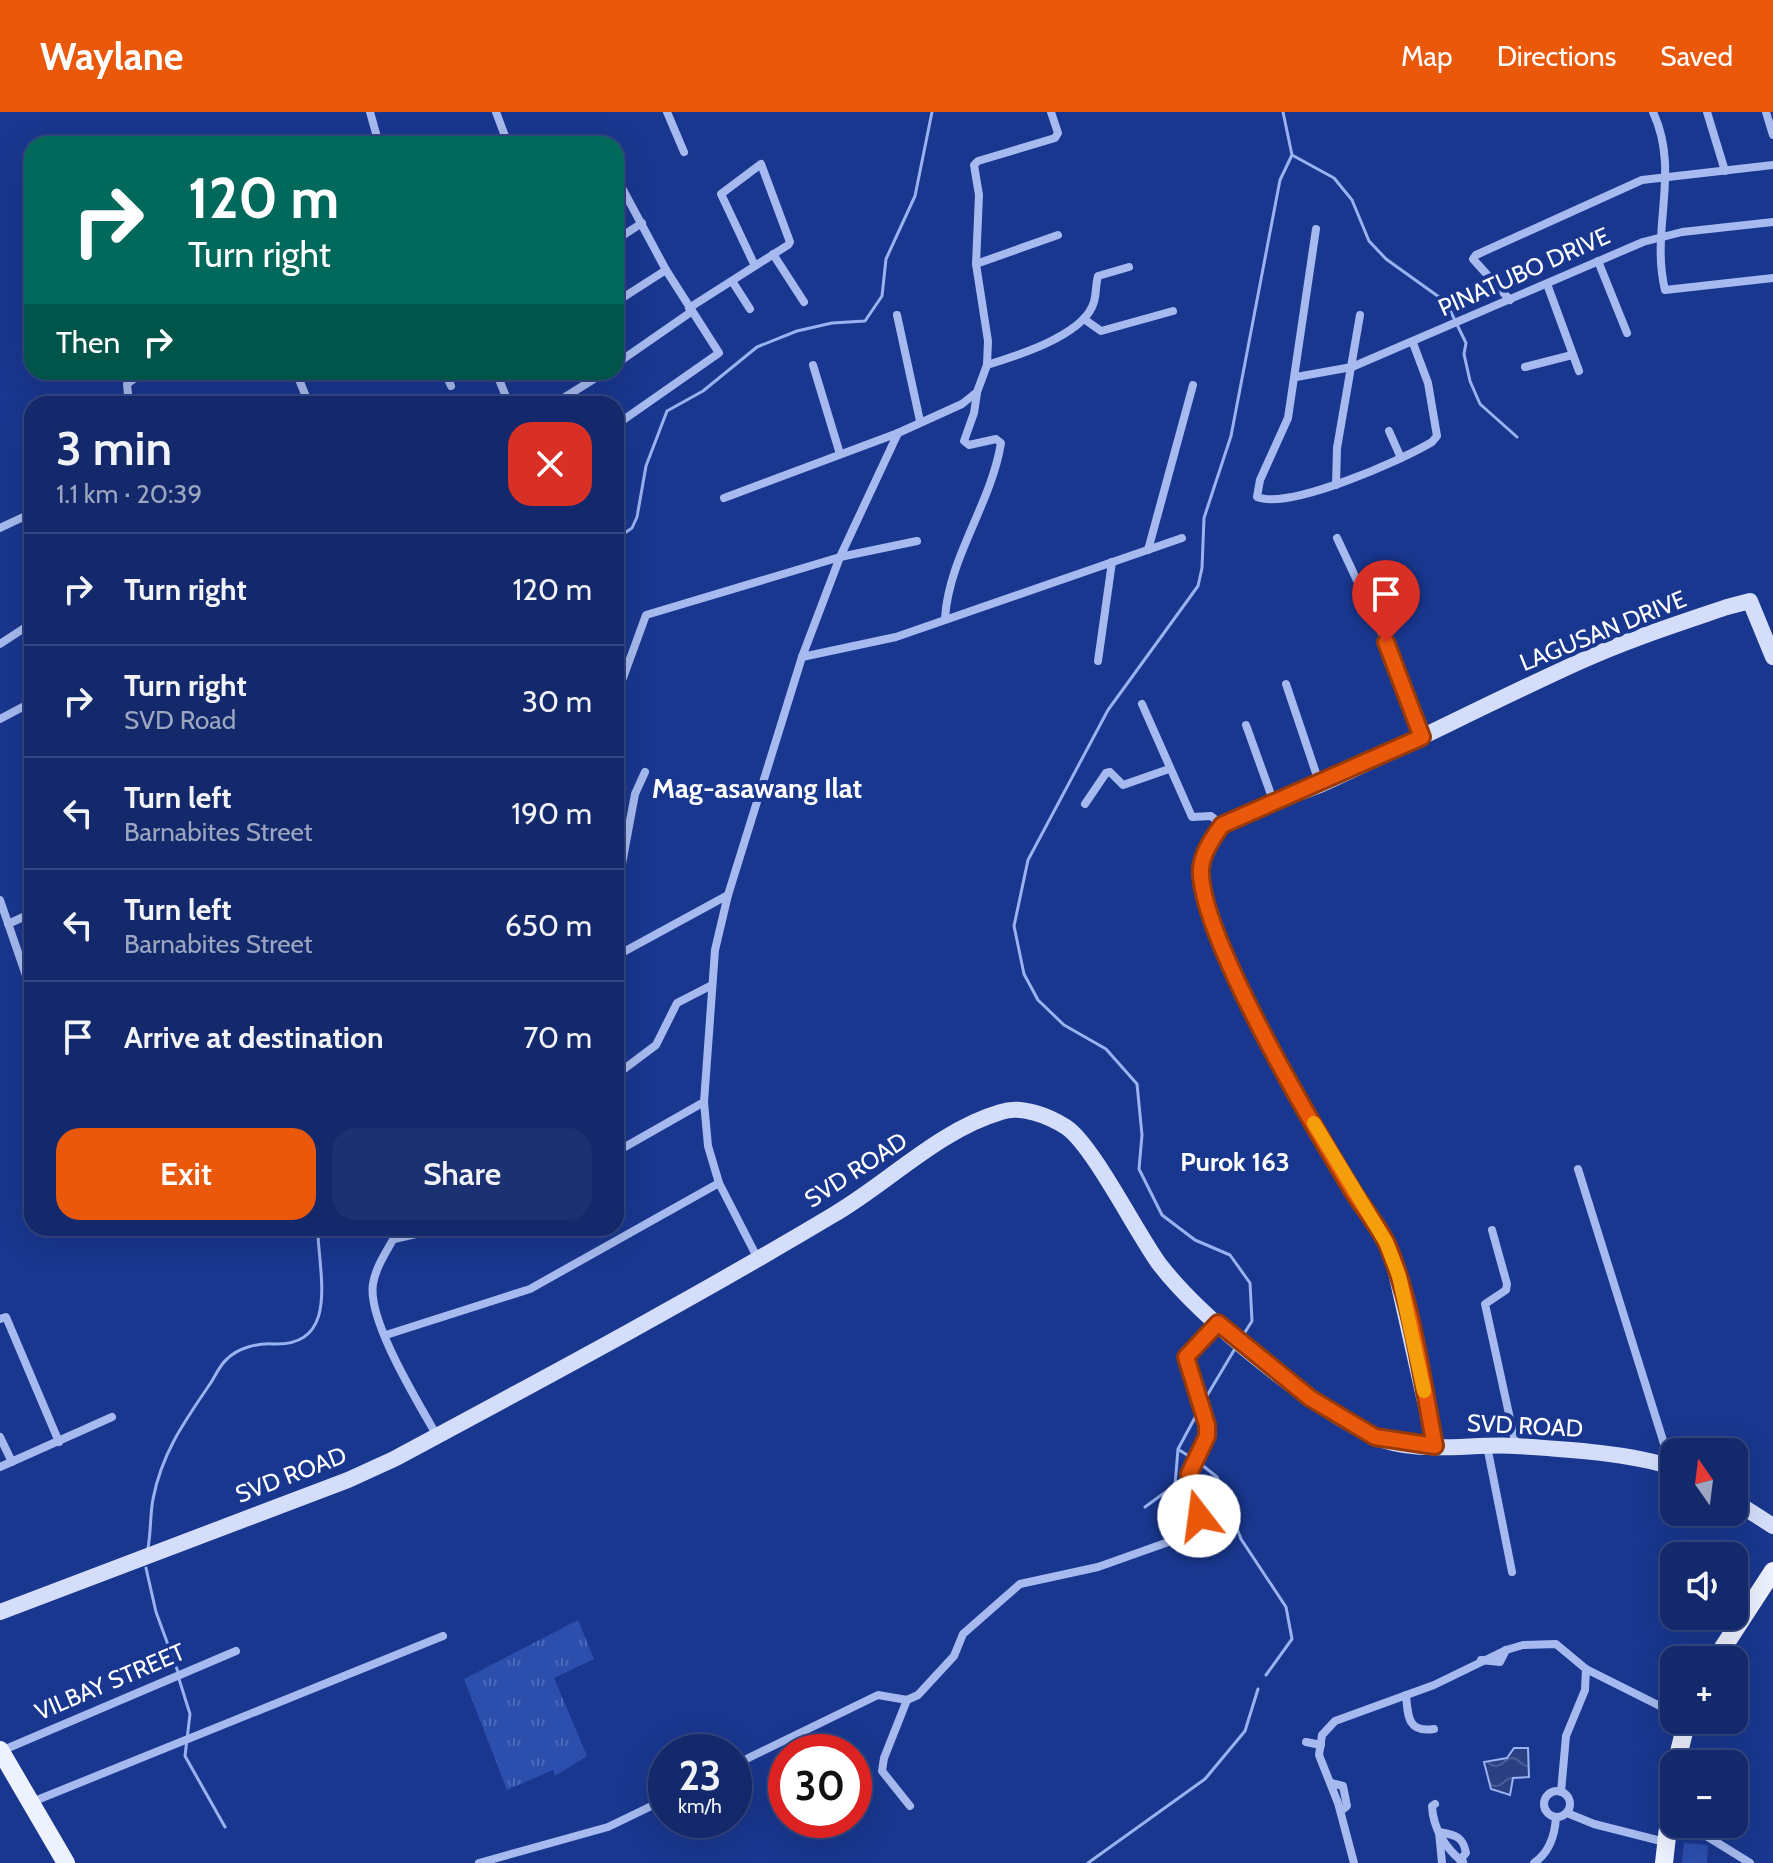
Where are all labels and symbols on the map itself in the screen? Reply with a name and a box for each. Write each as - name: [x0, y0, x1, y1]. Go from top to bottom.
- street label: PINATUBO DRIVE: [1434, 221, 1614, 322]
- pin: [1352, 560, 1420, 642]
- street label: LAGUSAN DRIVE: [1515, 584, 1690, 677]
- district label: Mag-asawang Ilat: [652, 771, 862, 805]
- street label: SVD ROAD: [799, 1126, 912, 1213]
- district label: Purok 163: [1180, 1146, 1290, 1178]
- street label: SVD ROAD: [1466, 1408, 1584, 1443]
- north arrow: [1660, 1438, 1748, 1526]
- street label: SVD ROAD: [231, 1440, 350, 1509]
- position arrow: [1157, 1474, 1241, 1558]
- street label: VILBAY STREET: [30, 1637, 189, 1726]
- speed limit sign: 30: [768, 1734, 872, 1838]

